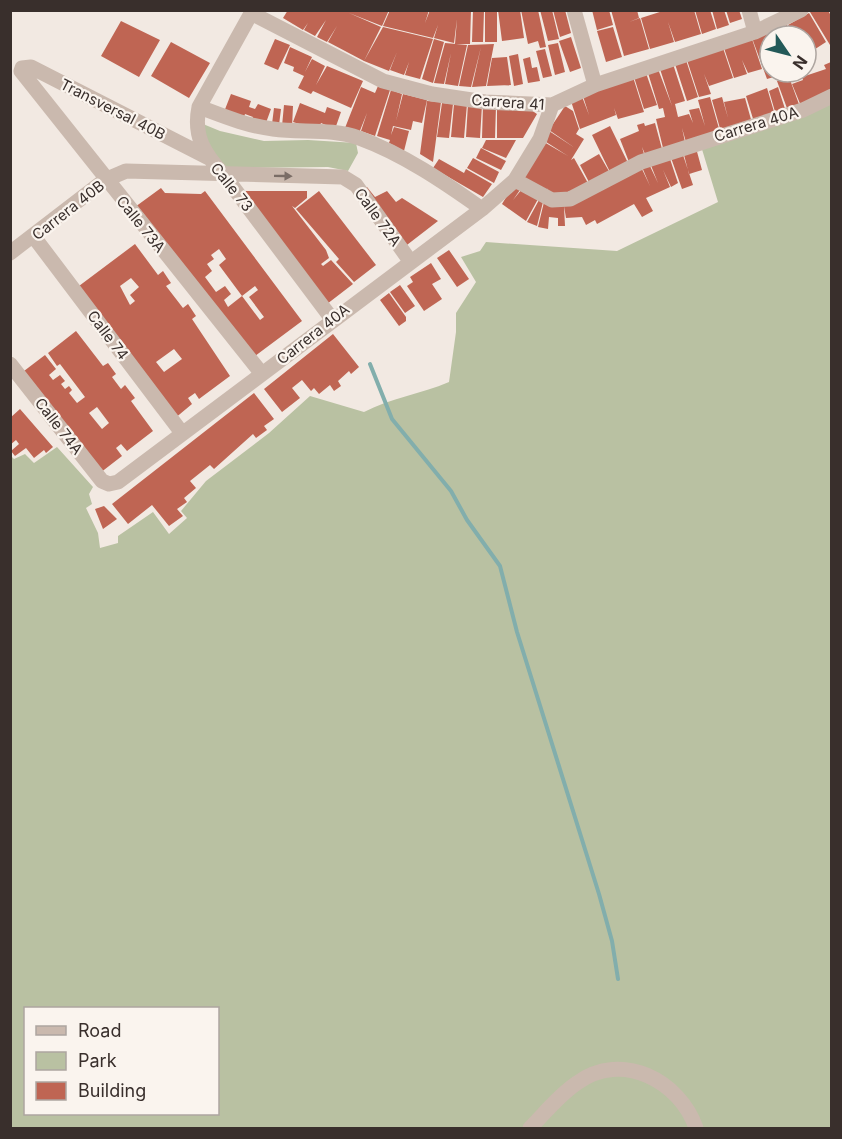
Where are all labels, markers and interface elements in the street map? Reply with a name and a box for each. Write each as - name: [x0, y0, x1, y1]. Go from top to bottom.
- north arrow: [758, 24, 818, 84]
- text: N: [789, 52, 812, 73]
- street label: Transversal 40B: [57, 74, 169, 144]
- street label: Carrera 41: [471, 90, 545, 114]
- street label: Carrera 40A: [712, 102, 800, 146]
- street label: Calle 73: [207, 159, 257, 215]
- one-way arrow: [273, 171, 292, 181]
- street label: Carrera 40B: [28, 176, 108, 244]
- street label: Calle 72A: [350, 184, 406, 250]
- street label: Calle 73A: [112, 192, 170, 256]
- street label: Carrera 40A: [273, 300, 353, 368]
- street label: Calle 74: [83, 307, 133, 363]
- street label: Calle 74A: [31, 394, 87, 458]
- legend: [24, 1007, 219, 1115]
- text: Road: [78, 1020, 121, 1041]
- text: Park: [78, 1050, 117, 1071]
- text: Building: [78, 1080, 146, 1101]

